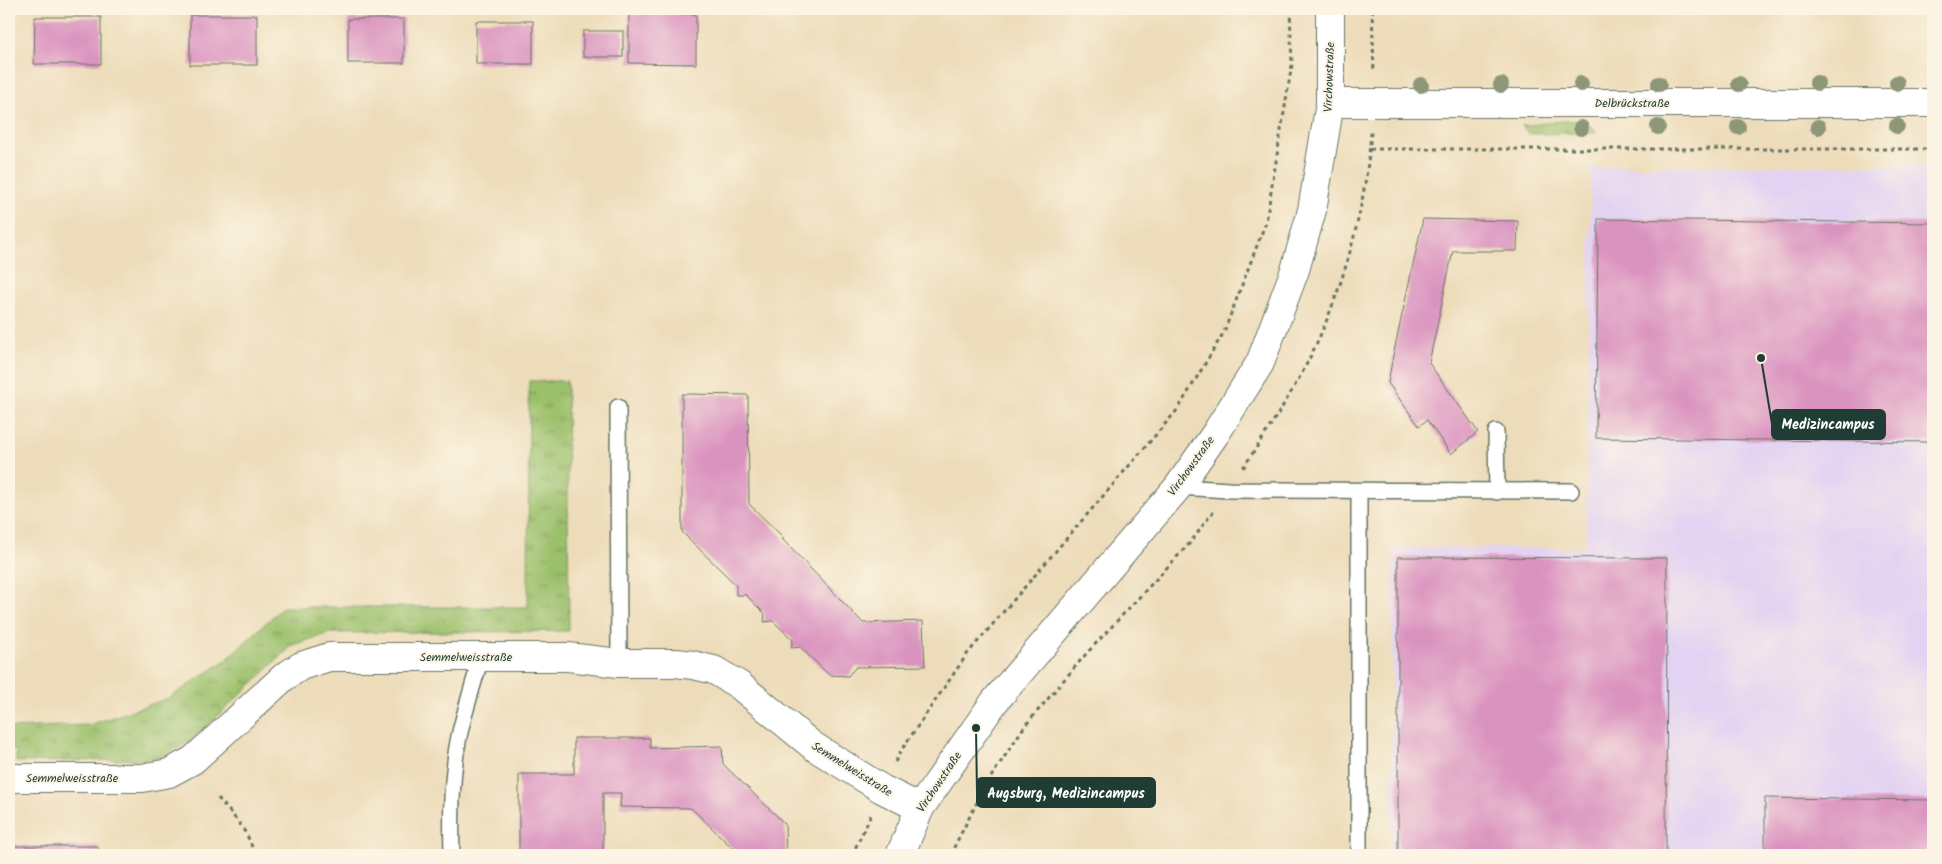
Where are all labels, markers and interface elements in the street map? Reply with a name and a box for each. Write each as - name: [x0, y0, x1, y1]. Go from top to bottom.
- street label: Virchowstraße: [1319, 41, 1340, 112]
- street label: Delbrückstraße: [1595, 94, 1670, 113]
- callout: Medizincampus: [1772, 410, 1885, 439]
- text: Medizincampus: [1781, 414, 1875, 436]
- street label: Virchowstraße: [1163, 432, 1220, 500]
- street label: Semmelweisstraße: [420, 648, 513, 667]
- street label: Semmelweisstraße: [808, 737, 896, 802]
- street label: Virchowstraße: [912, 747, 967, 817]
- street label: Semmelweisstraße: [26, 769, 119, 788]
- callout: Augsburg, Medizincampus: [977, 778, 1155, 807]
- text: Augsburg, Medizincampus: [987, 783, 1145, 805]

